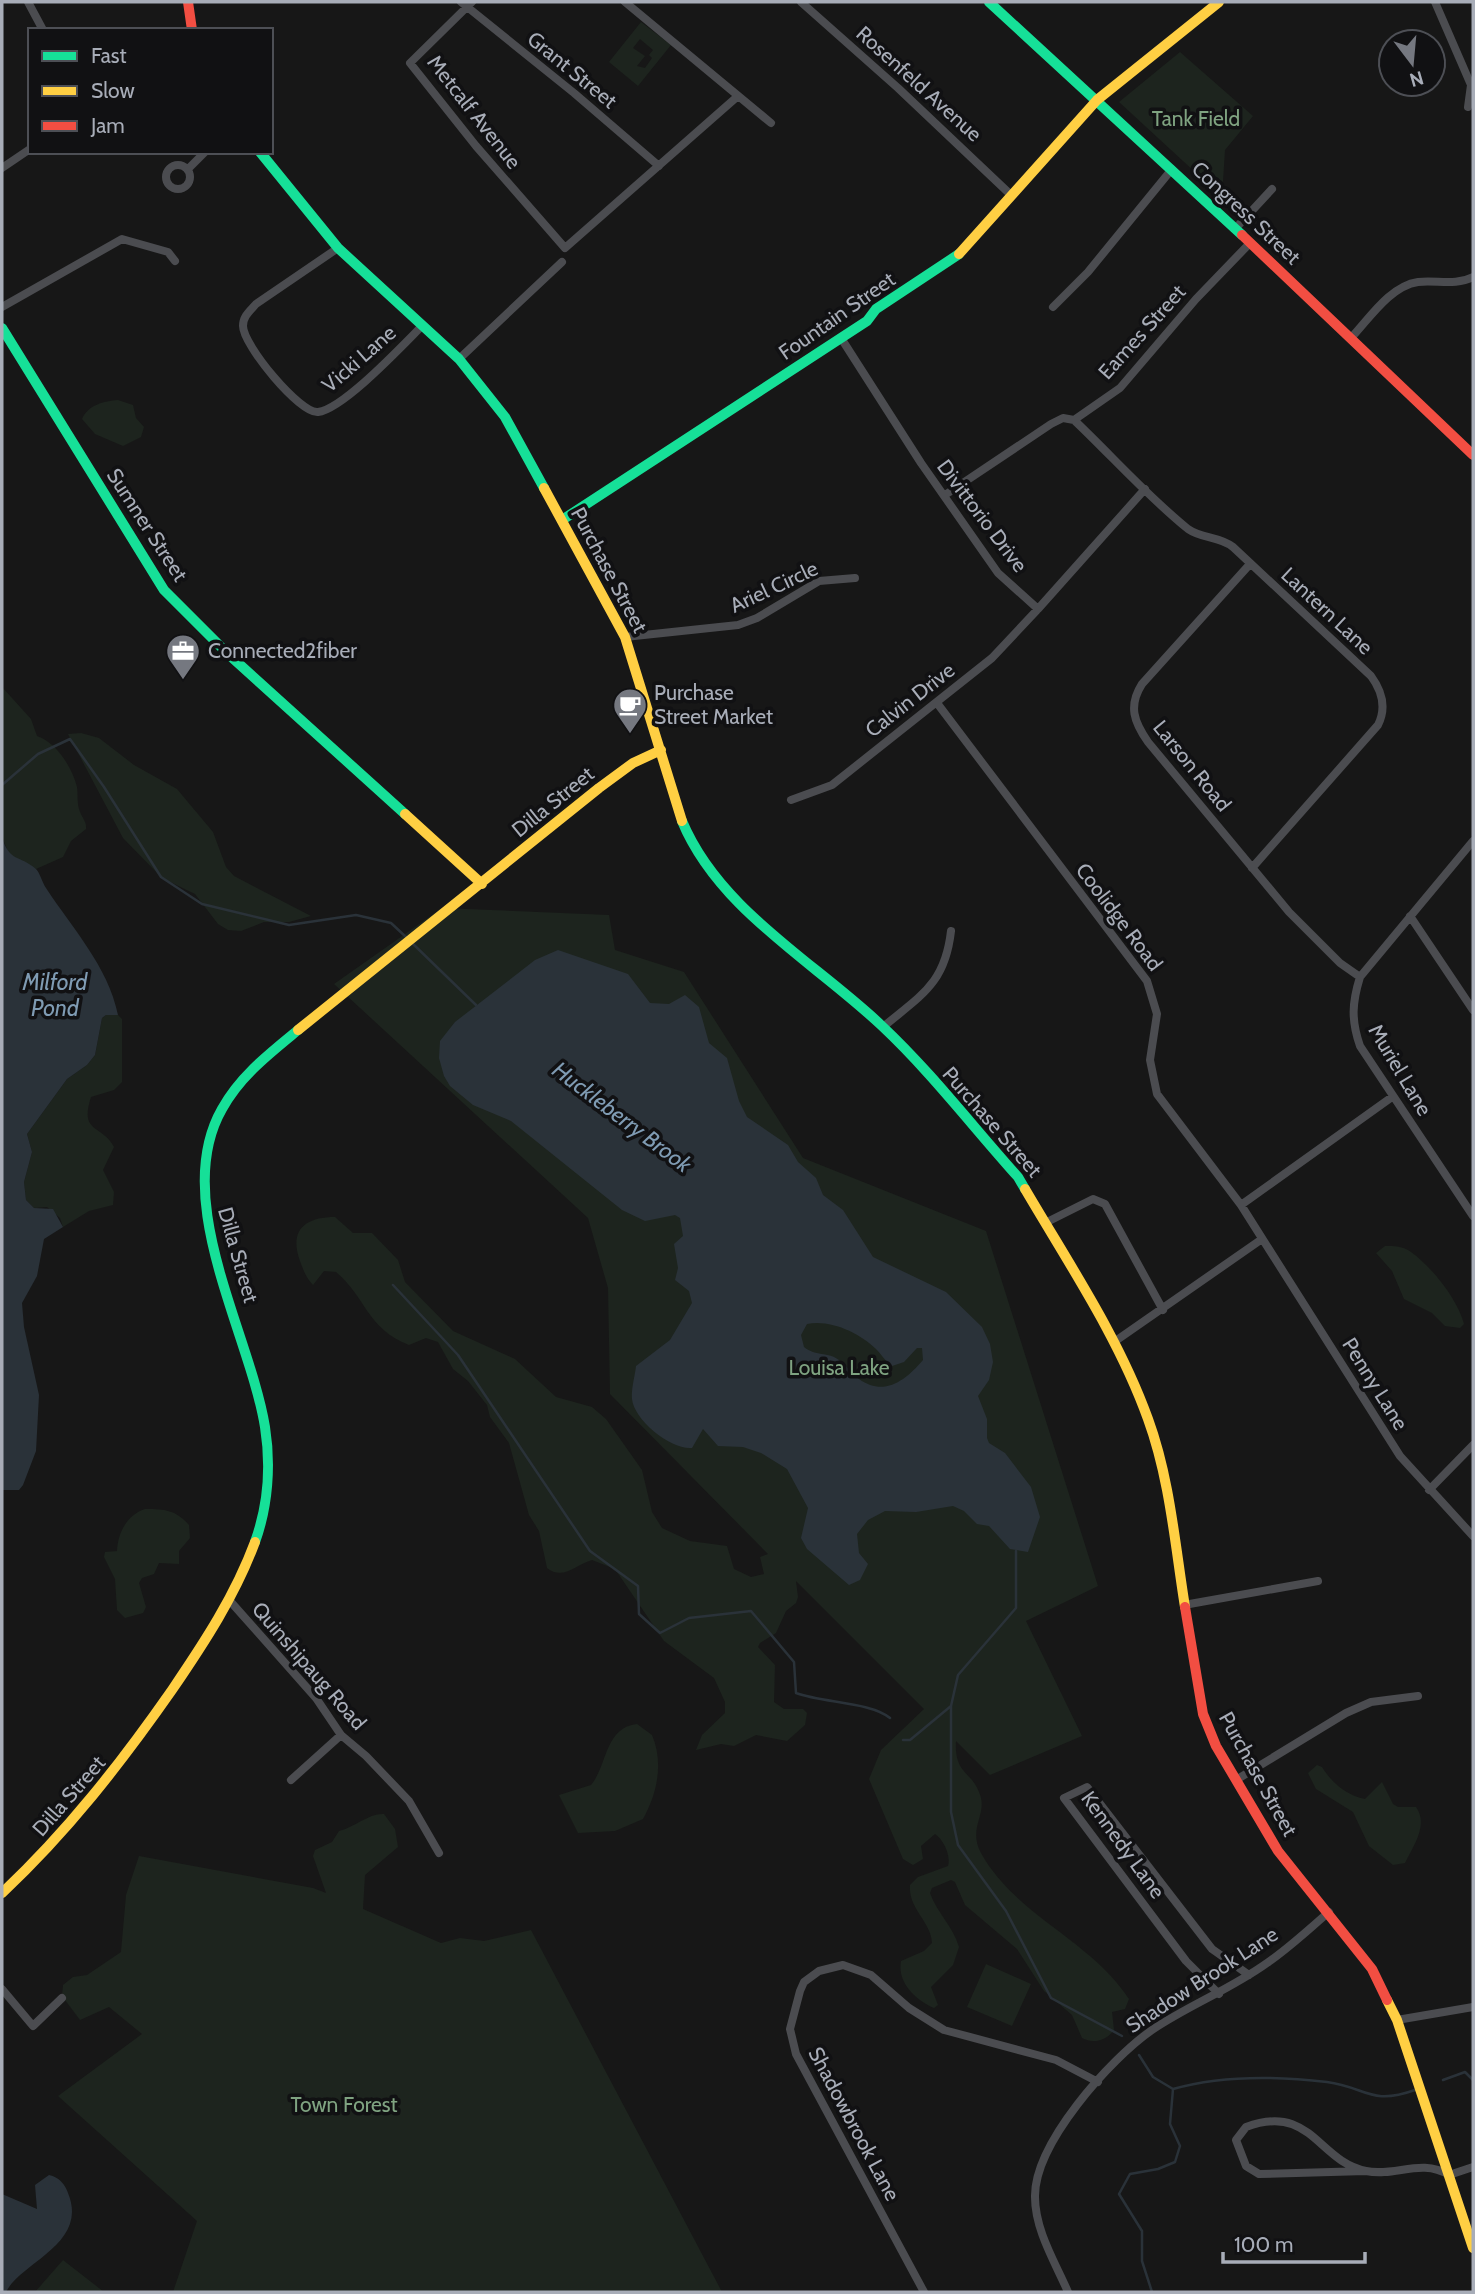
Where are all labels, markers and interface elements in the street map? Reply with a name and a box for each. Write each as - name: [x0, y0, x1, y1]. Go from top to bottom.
- street label: Rosenfeld Avenue: [851, 21, 987, 147]
- street label: Grant Street: [523, 26, 622, 113]
- legend: [28, 28, 273, 154]
- north arrow: [1377, 28, 1447, 98]
- text: Fast: [91, 43, 127, 68]
- street label: Metcalf Avenue: [422, 50, 527, 174]
- text: N: [1407, 66, 1426, 92]
- text: Slow: [91, 78, 135, 103]
- park label: Tank Field: [1152, 106, 1240, 131]
- text: Jam: [90, 113, 125, 138]
- street label: Congress Street: [1187, 156, 1306, 269]
- street label: Fountain Street: [774, 266, 900, 365]
- street label: Eames Street: [1093, 279, 1190, 384]
- street label: Vicki Lane: [317, 320, 401, 397]
- street label: Divittorio Drive: [932, 454, 1033, 577]
- street label: Sumner Street: [102, 464, 193, 586]
- street label: Purchase Street: [566, 503, 653, 637]
- street label: Ariel Circle: [726, 555, 822, 618]
- street label: Lantern Lane: [1276, 562, 1379, 660]
- office icon: Connected2fiber: [164, 632, 202, 681]
- place label: Connected2fiber: [208, 638, 357, 663]
- street label: Calvin Drive: [860, 657, 959, 742]
- place label: Purchase Street Market: [654, 680, 773, 729]
- cafe icon: Purchase Street Market: [611, 686, 649, 735]
- street label: Larson Road: [1148, 715, 1237, 816]
- street label: Dilla Street: [507, 761, 599, 842]
- street label: Coolidge Road: [1071, 858, 1168, 975]
- water label: Milford Pond: [22, 968, 88, 1022]
- street label: Muriel Lane: [1363, 1019, 1438, 1120]
- water label: Huckleberry Brook: [547, 1055, 698, 1179]
- street label: Purchase Street: [938, 1061, 1047, 1182]
- street label: Dilla Street: [213, 1204, 264, 1306]
- street label: Penny Lane: [1337, 1333, 1414, 1435]
- park label: Louisa Lake: [788, 1355, 890, 1380]
- street label: Quinshipaug Road: [247, 1597, 372, 1735]
- street label: Purchase Street: [1214, 1707, 1303, 1840]
- street label: Dilla Street: [27, 1750, 110, 1841]
- street label: Kennedy Lane: [1076, 1786, 1171, 1903]
- street label: Shadow Brook Lane: [1121, 1921, 1282, 2038]
- street label: Shadowbrook Lane: [803, 2043, 906, 2205]
- park label: Town Forest: [290, 2092, 398, 2117]
- scale bar: [1223, 2220, 1365, 2264]
- text: 100 m: [1234, 2232, 1293, 2257]

